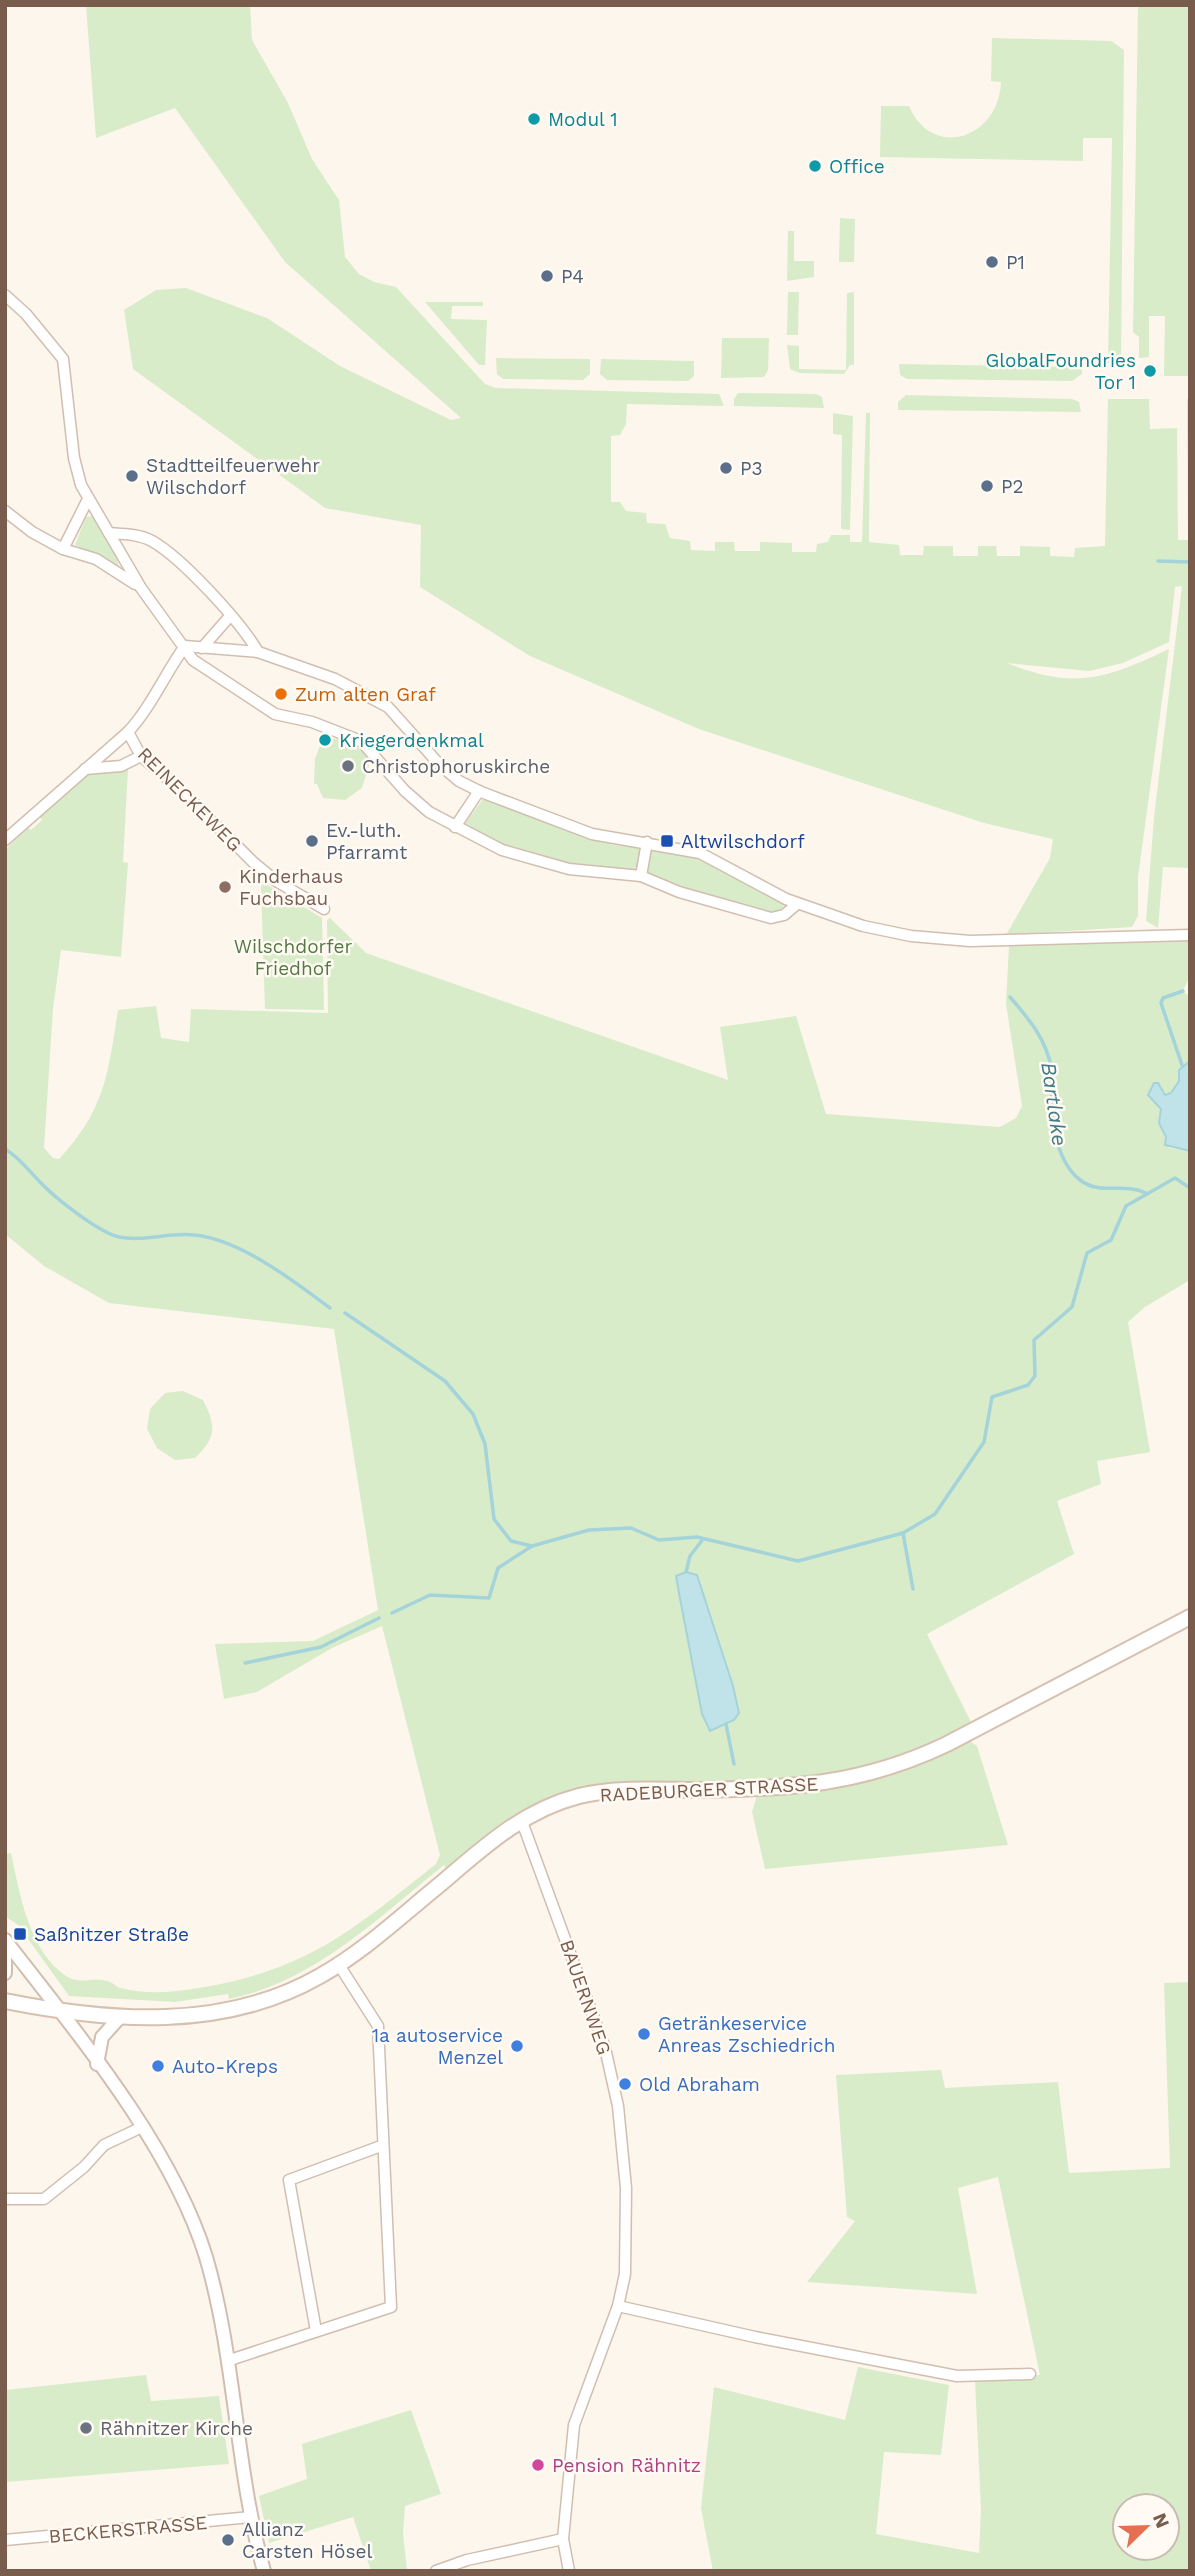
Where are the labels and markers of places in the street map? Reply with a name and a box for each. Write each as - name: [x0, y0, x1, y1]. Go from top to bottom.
- place label: Modul 1: [548, 108, 618, 131]
- marker: Modul 1: [526, 111, 542, 127]
- place label: Office: [829, 155, 885, 178]
- marker: Office: [807, 158, 823, 174]
- place label: P1: [1006, 251, 1025, 274]
- marker: P1: [984, 254, 1000, 270]
- place label: P4: [561, 265, 584, 288]
- marker: P4: [539, 268, 555, 284]
- place label: GlobalFoundries Tor 1: [985, 349, 1136, 394]
- marker: GlobalFoundries Tor 1: [1142, 363, 1158, 379]
- place label: Stadtteilfeuerwehr Wilschdorf: [146, 454, 320, 499]
- place label: P3: [740, 457, 763, 480]
- marker: P3: [718, 460, 734, 476]
- marker: Stadtteilfeuerwehr Wilschdorf: [124, 468, 140, 484]
- place label: P2: [1001, 475, 1024, 498]
- marker: P2: [979, 478, 995, 494]
- place label: Zum alten Graf: [295, 683, 436, 706]
- marker: Zum alten Graf: [273, 686, 289, 702]
- place label: Kriegerdenkmal: [339, 729, 484, 752]
- marker: Kriegerdenkmal: [317, 732, 333, 748]
- place label: Christophoruskirche: [362, 755, 550, 778]
- marker: Christophoruskirche: [340, 758, 356, 774]
- place label: Ev.-luth. Pfarramt: [326, 819, 407, 864]
- place label: Altwilschdorf: [681, 830, 805, 853]
- marker: Ev.-luth. Pfarramt: [304, 833, 320, 849]
- marker: Altwilschdorf: [659, 833, 675, 849]
- place label: Kinderhaus Fuchsbau: [239, 865, 343, 910]
- marker: Kinderhaus Fuchsbau: [217, 879, 233, 895]
- place label: Saßnitzer Straße: [34, 1923, 189, 1946]
- marker: Saßnitzer Straße: [12, 1926, 28, 1942]
- place label: Getränkeservice Anreas Zschiedrich: [658, 2012, 835, 2057]
- place label: 1a autoservice Menzel: [372, 2024, 503, 2069]
- marker: Getränkeservice Anreas Zschiedrich: [636, 2026, 652, 2042]
- marker: 1a autoservice Menzel: [509, 2038, 525, 2054]
- place label: Auto-Kreps: [172, 2055, 278, 2078]
- marker: Auto-Kreps: [150, 2058, 166, 2074]
- place label: Old Abraham: [639, 2073, 760, 2096]
- marker: Old Abraham: [617, 2076, 633, 2092]
- place label: Rähnitzer Kirche: [100, 2417, 253, 2440]
- marker: Rähnitzer Kirche: [78, 2420, 94, 2436]
- place label: Pension Rähnitz: [552, 2454, 701, 2477]
- marker: Pension Rähnitz: [530, 2457, 546, 2473]
- place label: Allianz Carsten Hösel: [242, 2518, 372, 2563]
- marker: Allianz Carsten Hösel: [220, 2532, 236, 2548]

